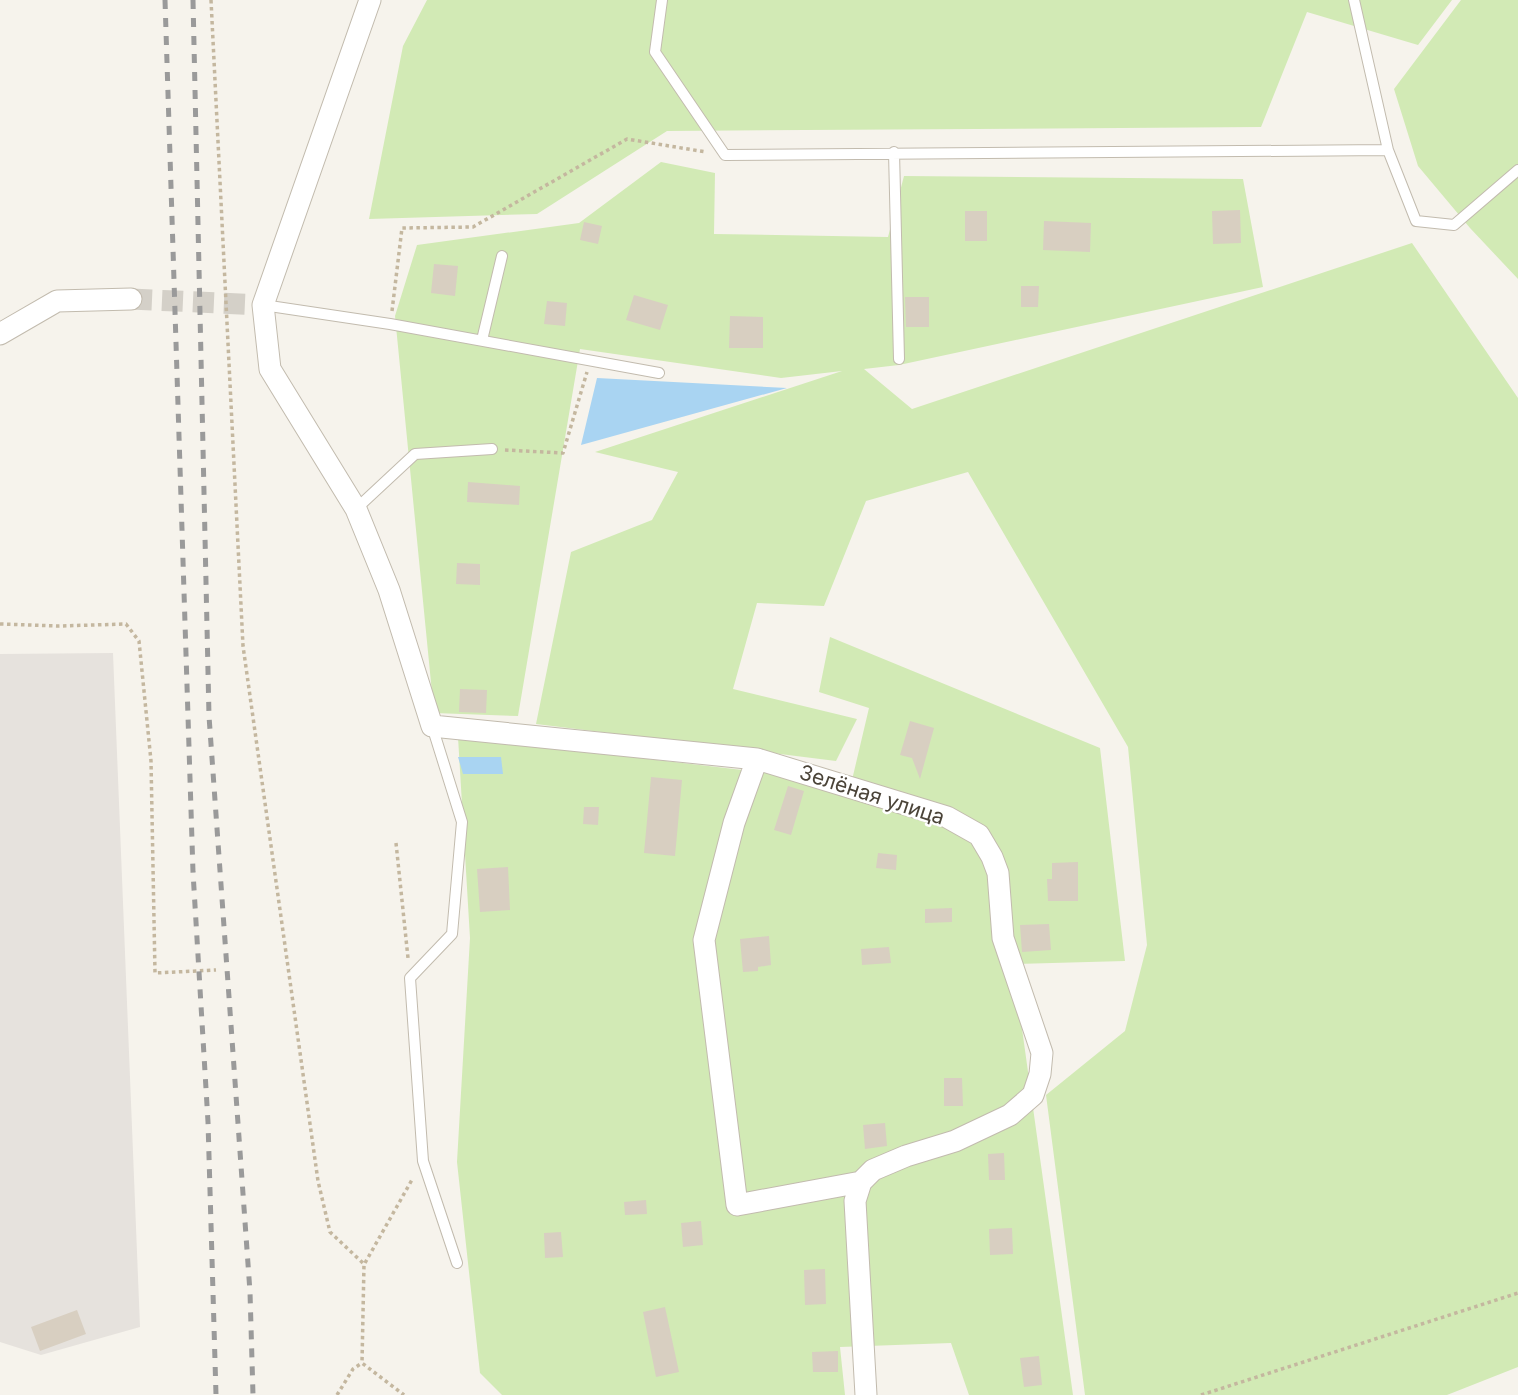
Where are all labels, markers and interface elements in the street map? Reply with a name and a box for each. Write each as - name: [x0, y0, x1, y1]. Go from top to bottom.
- street label: Зелёная улица: [797, 759, 948, 830]

